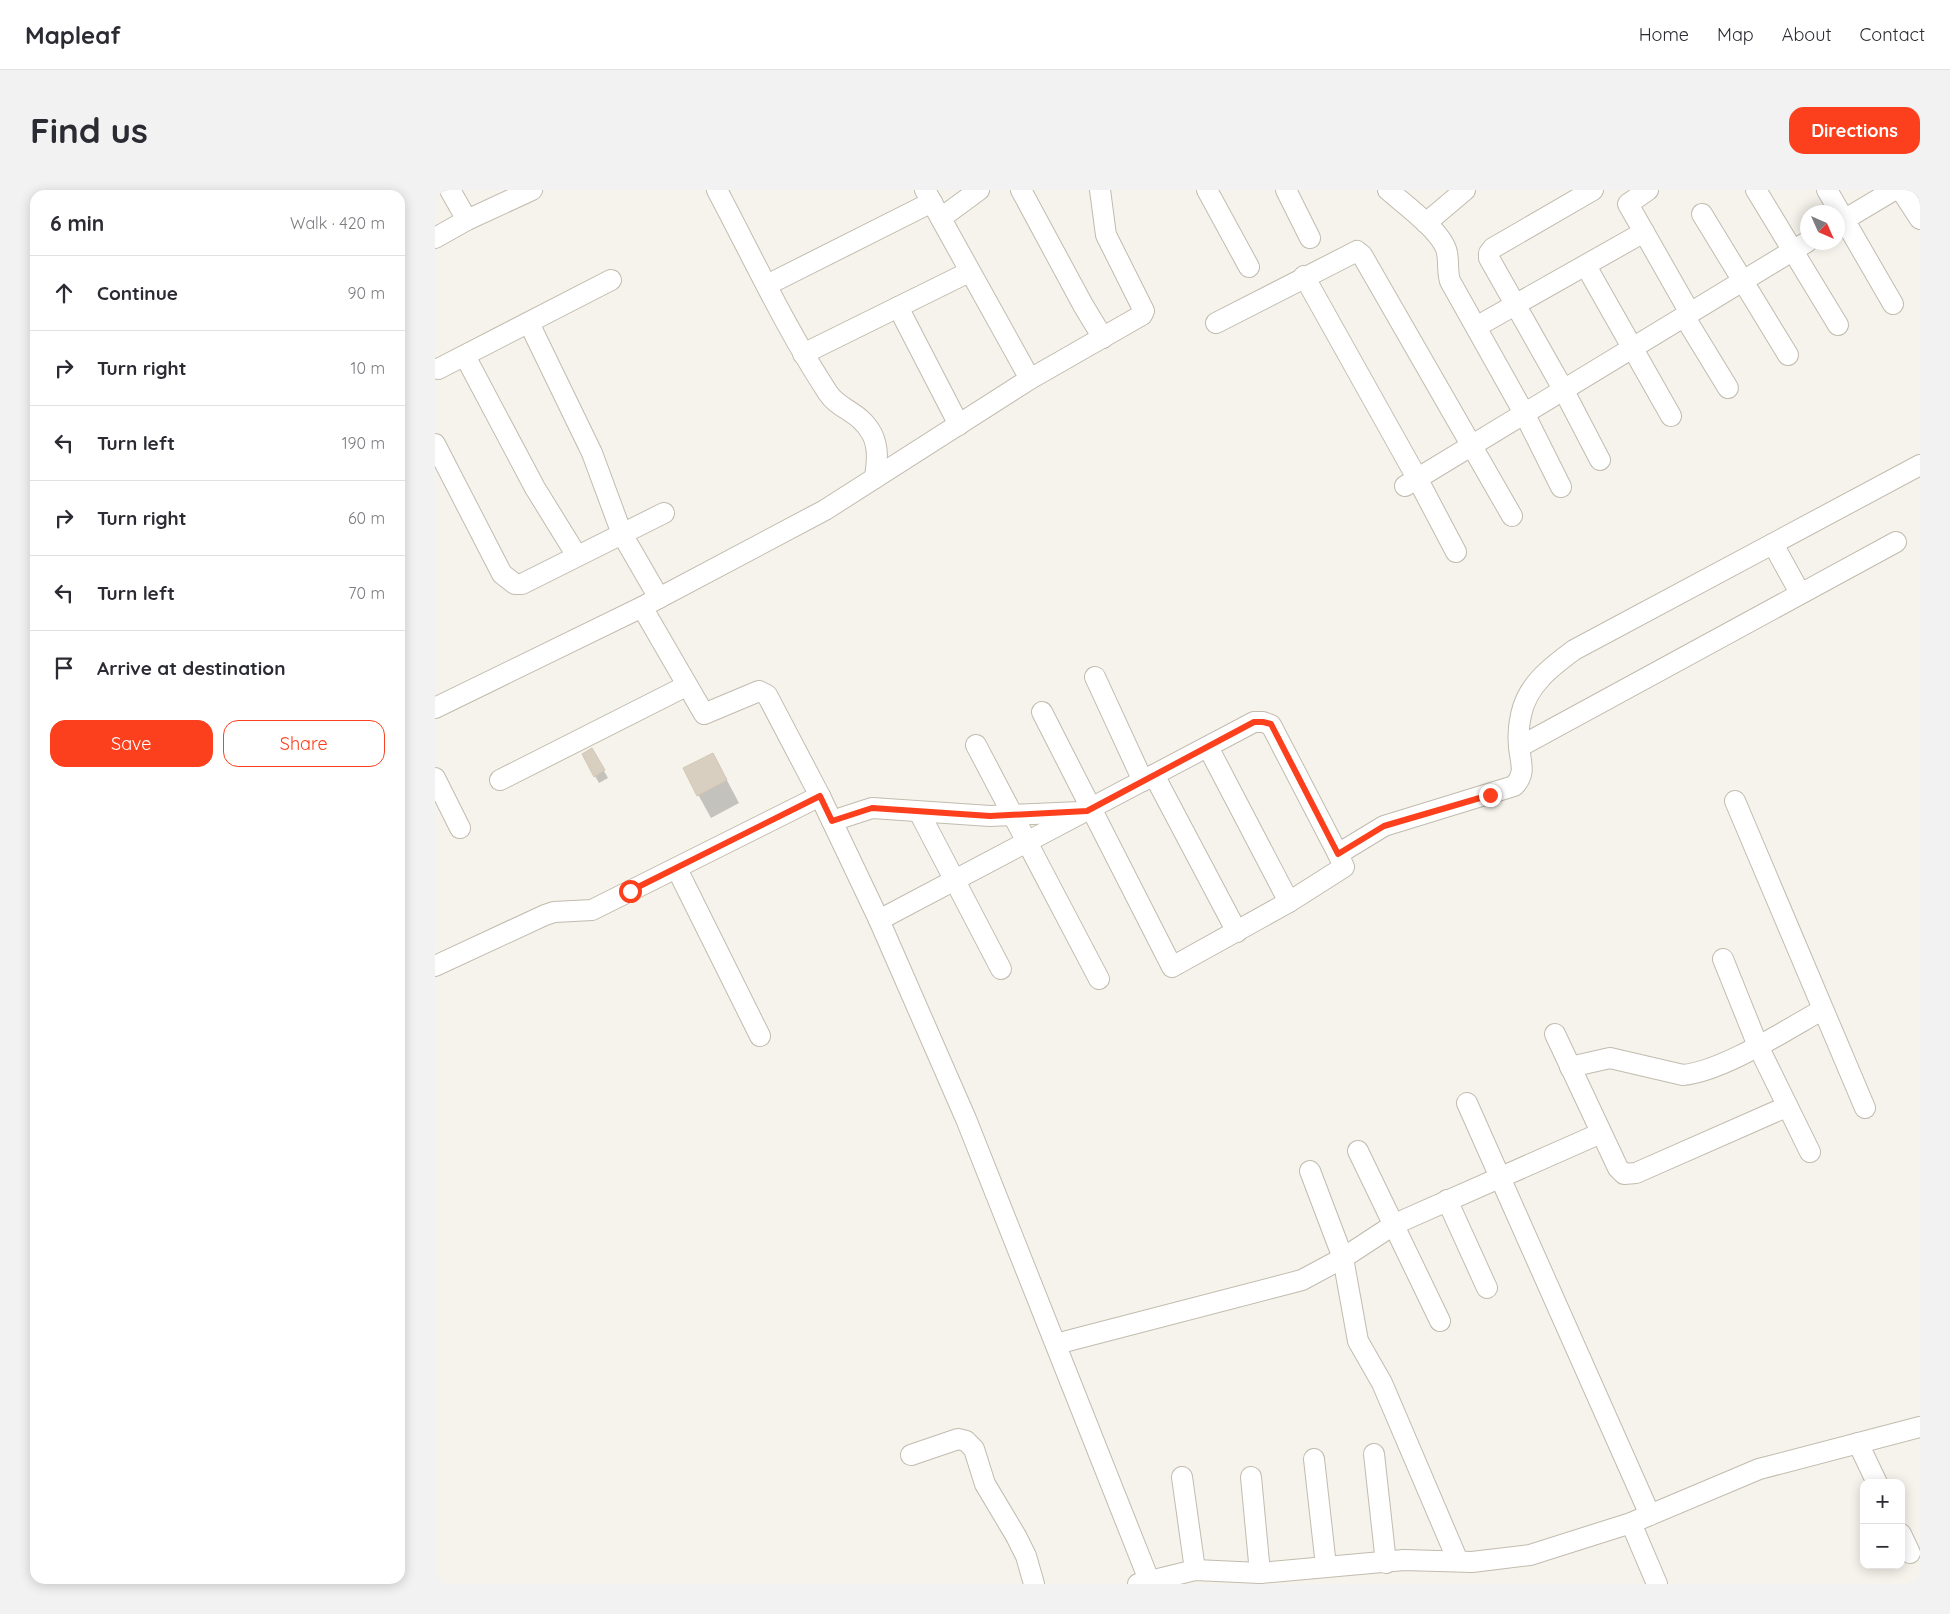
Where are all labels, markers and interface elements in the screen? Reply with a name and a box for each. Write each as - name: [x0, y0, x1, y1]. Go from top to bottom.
- text: Mapleaf: [25, 20, 121, 50]
- text: Home: [1639, 23, 1689, 46]
- text: Map: [1717, 23, 1754, 46]
- text: About: [1782, 23, 1832, 46]
- text: Contact: [1860, 23, 1925, 46]
- button: Directions: [1789, 107, 1920, 154]
- text: Find us: [30, 108, 148, 152]
- north arrow: [1800, 205, 1845, 250]
- text: 6 min: [50, 210, 104, 236]
- text: Walk · 420 m: [290, 213, 385, 233]
- icon: ahead: [50, 279, 78, 307]
- text: Continue: [97, 281, 178, 305]
- text: 90 m: [348, 283, 385, 303]
- icon: right: [50, 354, 78, 382]
- text: Turn right: [97, 356, 186, 380]
- text: 10 m: [351, 358, 385, 378]
- icon: left: [50, 429, 78, 457]
- text: Turn left: [97, 431, 175, 455]
- text: 190 m: [342, 433, 385, 453]
- icon: right: [50, 504, 78, 532]
- text: Turn right: [97, 506, 186, 530]
- text: 60 m: [348, 508, 385, 528]
- icon: left: [50, 579, 78, 607]
- text: Turn left: [97, 581, 175, 605]
- text: 70 m: [348, 583, 385, 603]
- icon: arrive: [50, 654, 78, 682]
- text: Arrive at destination: [97, 656, 286, 680]
- button: Save: [50, 720, 213, 767]
- button: Share: [223, 720, 385, 767]
- route end: [1479, 784, 1502, 807]
- route start: [619, 880, 642, 903]
- map controls: [1860, 1479, 1905, 1569]
- button: +: [1860, 1479, 1905, 1524]
- button: −: [1860, 1524, 1905, 1569]

